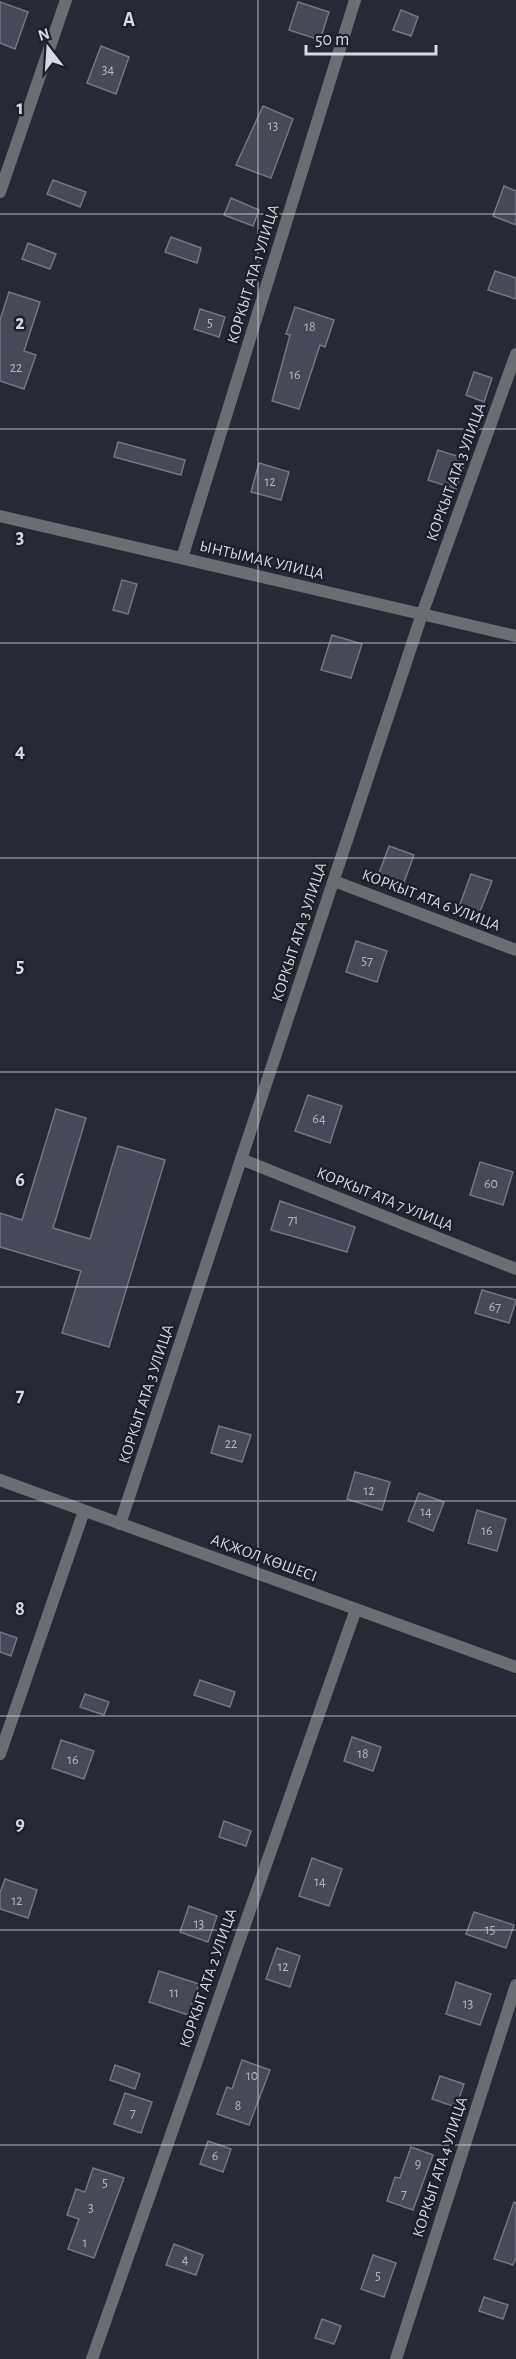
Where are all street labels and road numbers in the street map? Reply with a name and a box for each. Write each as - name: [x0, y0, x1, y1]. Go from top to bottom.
- street label: КОРКЫТ АТА 1 УЛИЦА: [224, 202, 282, 346]
- street label: КОРКЫТ АТА 3 УЛИЦА: [424, 400, 489, 543]
- street label: ЫНТЫМАК УЛИЦА: [198, 538, 326, 582]
- street label: КОРКЫТ АТА 3 УЛИЦА: [269, 860, 329, 1004]
- street label: КОРКЫТ АТА 6 УЛИЦА: [360, 866, 503, 934]
- street label: КОРКЫТ АТА 7 УЛИЦА: [314, 1164, 456, 1234]
- street label: КОРКЫТ АТА 3 УЛИЦА: [116, 1322, 176, 1466]
- street label: АҚЖОЛ КӨШЕСІ: [209, 1531, 319, 1585]
- street label: КОРКЫТ АТА 2 УЛИЦА: [177, 1906, 240, 2050]
- street label: КОРКЫТ АТА 4 УЛИЦА: [410, 2094, 470, 2239]

